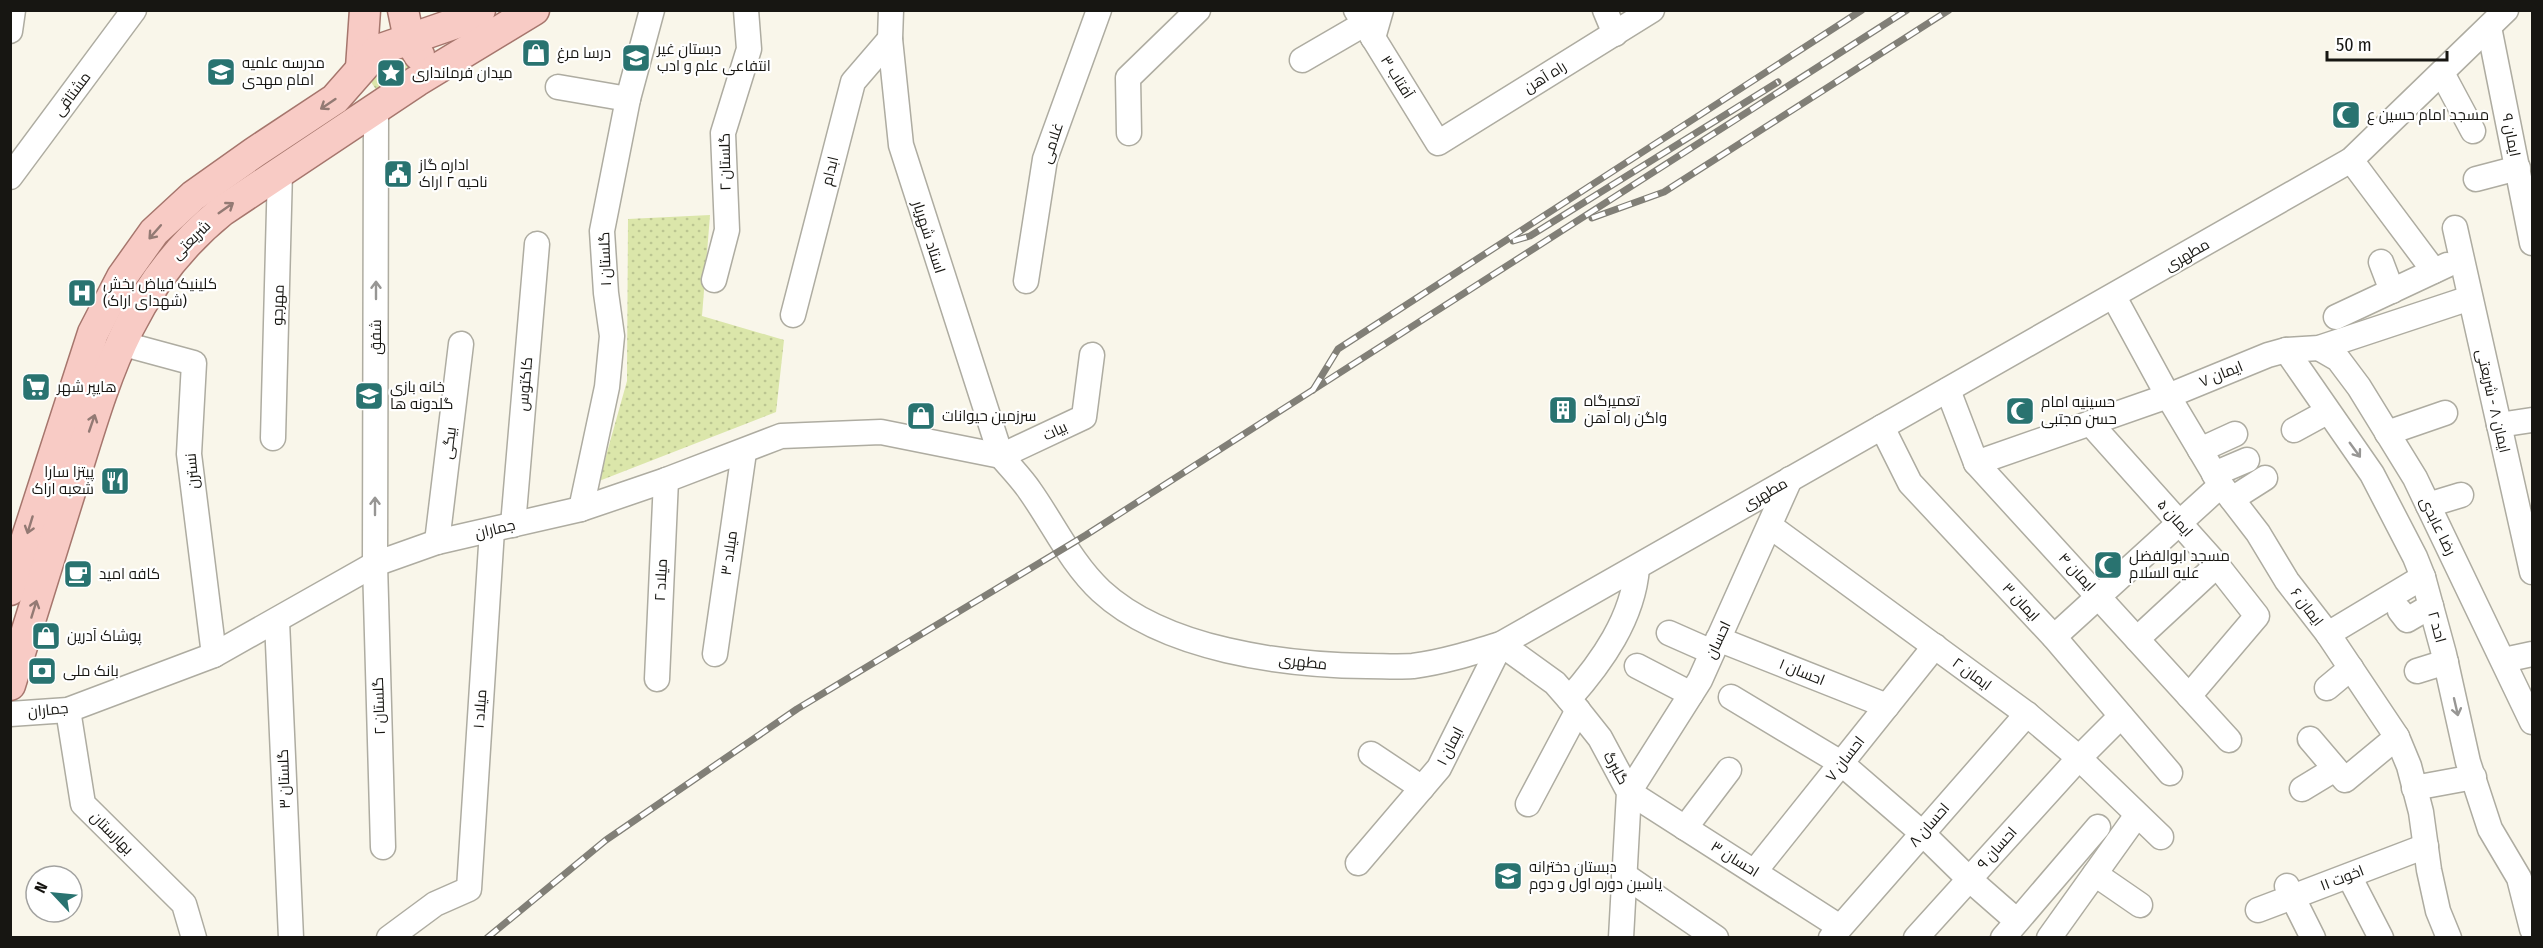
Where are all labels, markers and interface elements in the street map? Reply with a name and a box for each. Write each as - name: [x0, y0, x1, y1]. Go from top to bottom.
- scale bar: [2327, 24, 2447, 62]
- text: 50 m: [2336, 34, 2372, 56]
- shop icon: درسا مرغ: [520, 37, 552, 69]
- place label: دبستان غیر انتفاعی علم و ادب: [656, 40, 771, 76]
- school or university icon: دبستان غیر انتفاعی علم و ادب: [620, 42, 652, 74]
- place label: درسا مرغ: [557, 44, 611, 64]
- street label: آفتاب ۳: [1377, 52, 1417, 102]
- place label: مدرسه علمیه امام مهدی: [242, 54, 325, 90]
- school or university icon: مدرسه علمیه امام مهدی: [205, 56, 237, 88]
- place icon: میدان فرمانداری: [375, 57, 407, 89]
- street label: راه آهن: [1520, 57, 1570, 98]
- place label: میدان فرمانداری: [412, 64, 513, 83]
- street label: مشتاقی: [50, 68, 95, 120]
- one-way arrow: [320, 98, 336, 110]
- mosque icon: مسجد امام حسین ع: [2330, 99, 2362, 131]
- place label: مسجد امام حسین ع: [2367, 106, 2489, 126]
- street label: ایمان ۹: [2497, 112, 2524, 158]
- street label: غلامی: [1037, 120, 1068, 166]
- street label: گلستان ۲: [715, 133, 736, 191]
- street label: ابدام: [818, 155, 843, 188]
- place label: اداره گاز ناحیه ۲ اراک: [418, 156, 488, 191]
- public building icon: اداره گاز ناحیه ۲ اراک: [382, 158, 414, 190]
- street label: استاد شهریار: [908, 197, 949, 276]
- one-way arrow: [217, 202, 233, 215]
- street label: شریعتی: [168, 217, 215, 264]
- one-way arrow: [148, 224, 162, 239]
- street label: گلستان ۱: [595, 231, 616, 287]
- street label: مطهری: [2161, 235, 2213, 276]
- place label: کلینیک فیاض بخش (شهدای اراک): [103, 275, 217, 311]
- hospital icon: کلینیک فیاض بخش (شهدای اراک): [66, 277, 98, 309]
- one-way arrow: [370, 280, 382, 300]
- street label: مهرجو: [268, 284, 289, 326]
- street label: شفق: [367, 319, 386, 355]
- street label: ایمان ۸ - شریعتی: [2471, 347, 2514, 455]
- street label: کاکتوس: [514, 356, 537, 412]
- street label: ایمان ۷: [2197, 357, 2246, 392]
- supermarket icon: هایپر شهر: [20, 371, 52, 403]
- place label: هایپر شهر: [56, 378, 117, 397]
- place label: خانه بازی گلدونه ها: [390, 378, 454, 413]
- school or university icon: خانه بازی گلدونه ها: [353, 380, 385, 412]
- place label: تعمیرگاه واگن راه آهن: [1584, 392, 1667, 428]
- place label: حسینیه امام حسن مجتبی: [2041, 393, 2117, 429]
- building icon: تعمیرگاه واگن راه آهن: [1547, 394, 1579, 426]
- mosque icon: حسینیه امام حسن مجتبی: [2004, 395, 2036, 427]
- shop icon: سرزمین حیوانات: [905, 400, 937, 432]
- place label: سرزمین حیوانات: [942, 407, 1036, 426]
- one-way arrow: [87, 414, 98, 433]
- street label: بیات: [1040, 418, 1070, 444]
- street label: بیگی: [438, 426, 461, 460]
- one-way arrow: [2349, 442, 2361, 458]
- street label: نسترن: [181, 452, 204, 490]
- place label: پیتزا سارا شعبه اراک: [32, 463, 94, 498]
- restaurant icon: پیتزا سارا شعبه اراک: [99, 465, 131, 497]
- street label: مطهری: [1739, 474, 1791, 515]
- street label: رضا عابدی: [2415, 494, 2460, 559]
- one-way arrow: [369, 496, 381, 516]
- street label: ایمان ۵: [2153, 496, 2197, 541]
- one-way arrow: [24, 515, 35, 534]
- street label: جماران: [473, 516, 517, 543]
- street label: میلاد ۳: [717, 529, 741, 577]
- place label: مسجد ابوالفضل علیه السلام: [2129, 547, 2230, 583]
- street label: ایمان ۴: [2054, 549, 2099, 596]
- mosque icon: مسجد ابوالفضل علیه السلام: [2092, 549, 2124, 581]
- cafe icon: کافه امید: [62, 558, 94, 590]
- street label: میلاد ۲: [651, 558, 671, 602]
- place label: کافه امید: [99, 565, 160, 583]
- street label: ایمان ۳: [1998, 579, 2043, 626]
- street label: ایمان ۶: [2286, 584, 2327, 630]
- one-way arrow: [29, 600, 40, 619]
- street label: احد ۲: [2424, 609, 2450, 645]
- street label: احسان: [1701, 618, 1735, 662]
- shop icon: پوشاک آدرین: [30, 620, 62, 652]
- place label: پوشاک آدرین: [67, 627, 142, 646]
- street label: مطهری: [1278, 651, 1328, 674]
- street label: ایمان ۲: [1948, 654, 1995, 695]
- bank icon: بانک ملی: [26, 655, 58, 687]
- street label: احسان ۱: [1776, 655, 1828, 690]
- place label: بانک ملی: [63, 662, 119, 681]
- street label: گلستان ۲: [369, 677, 390, 735]
- street label: میلاد ۱: [470, 689, 490, 729]
- one-way arrow: [2451, 697, 2462, 717]
- street label: جماران: [27, 699, 69, 722]
- street label: ایمان ۱: [1433, 724, 1468, 769]
- street label: احسان ۷: [1822, 733, 1869, 786]
- street label: گلبرگ: [1600, 748, 1632, 788]
- street label: گلستان ۳: [274, 749, 295, 809]
- street label: احسان ۸: [1905, 799, 1954, 851]
- street label: بهارستان: [86, 808, 137, 859]
- street label: احسان ۹: [1973, 823, 2021, 874]
- street label: احسان ۳: [1707, 837, 1762, 882]
- place label: دبستان دخترانه یاسین دوره اول و دوم: [1529, 858, 1662, 894]
- school or university icon: دبستان دخترانه یاسین دوره اول و دوم: [1492, 860, 1524, 892]
- street label: اخوت ۱۱: [2317, 861, 2367, 895]
- north arrow: [24, 864, 84, 924]
- text: N: [30, 879, 52, 896]

